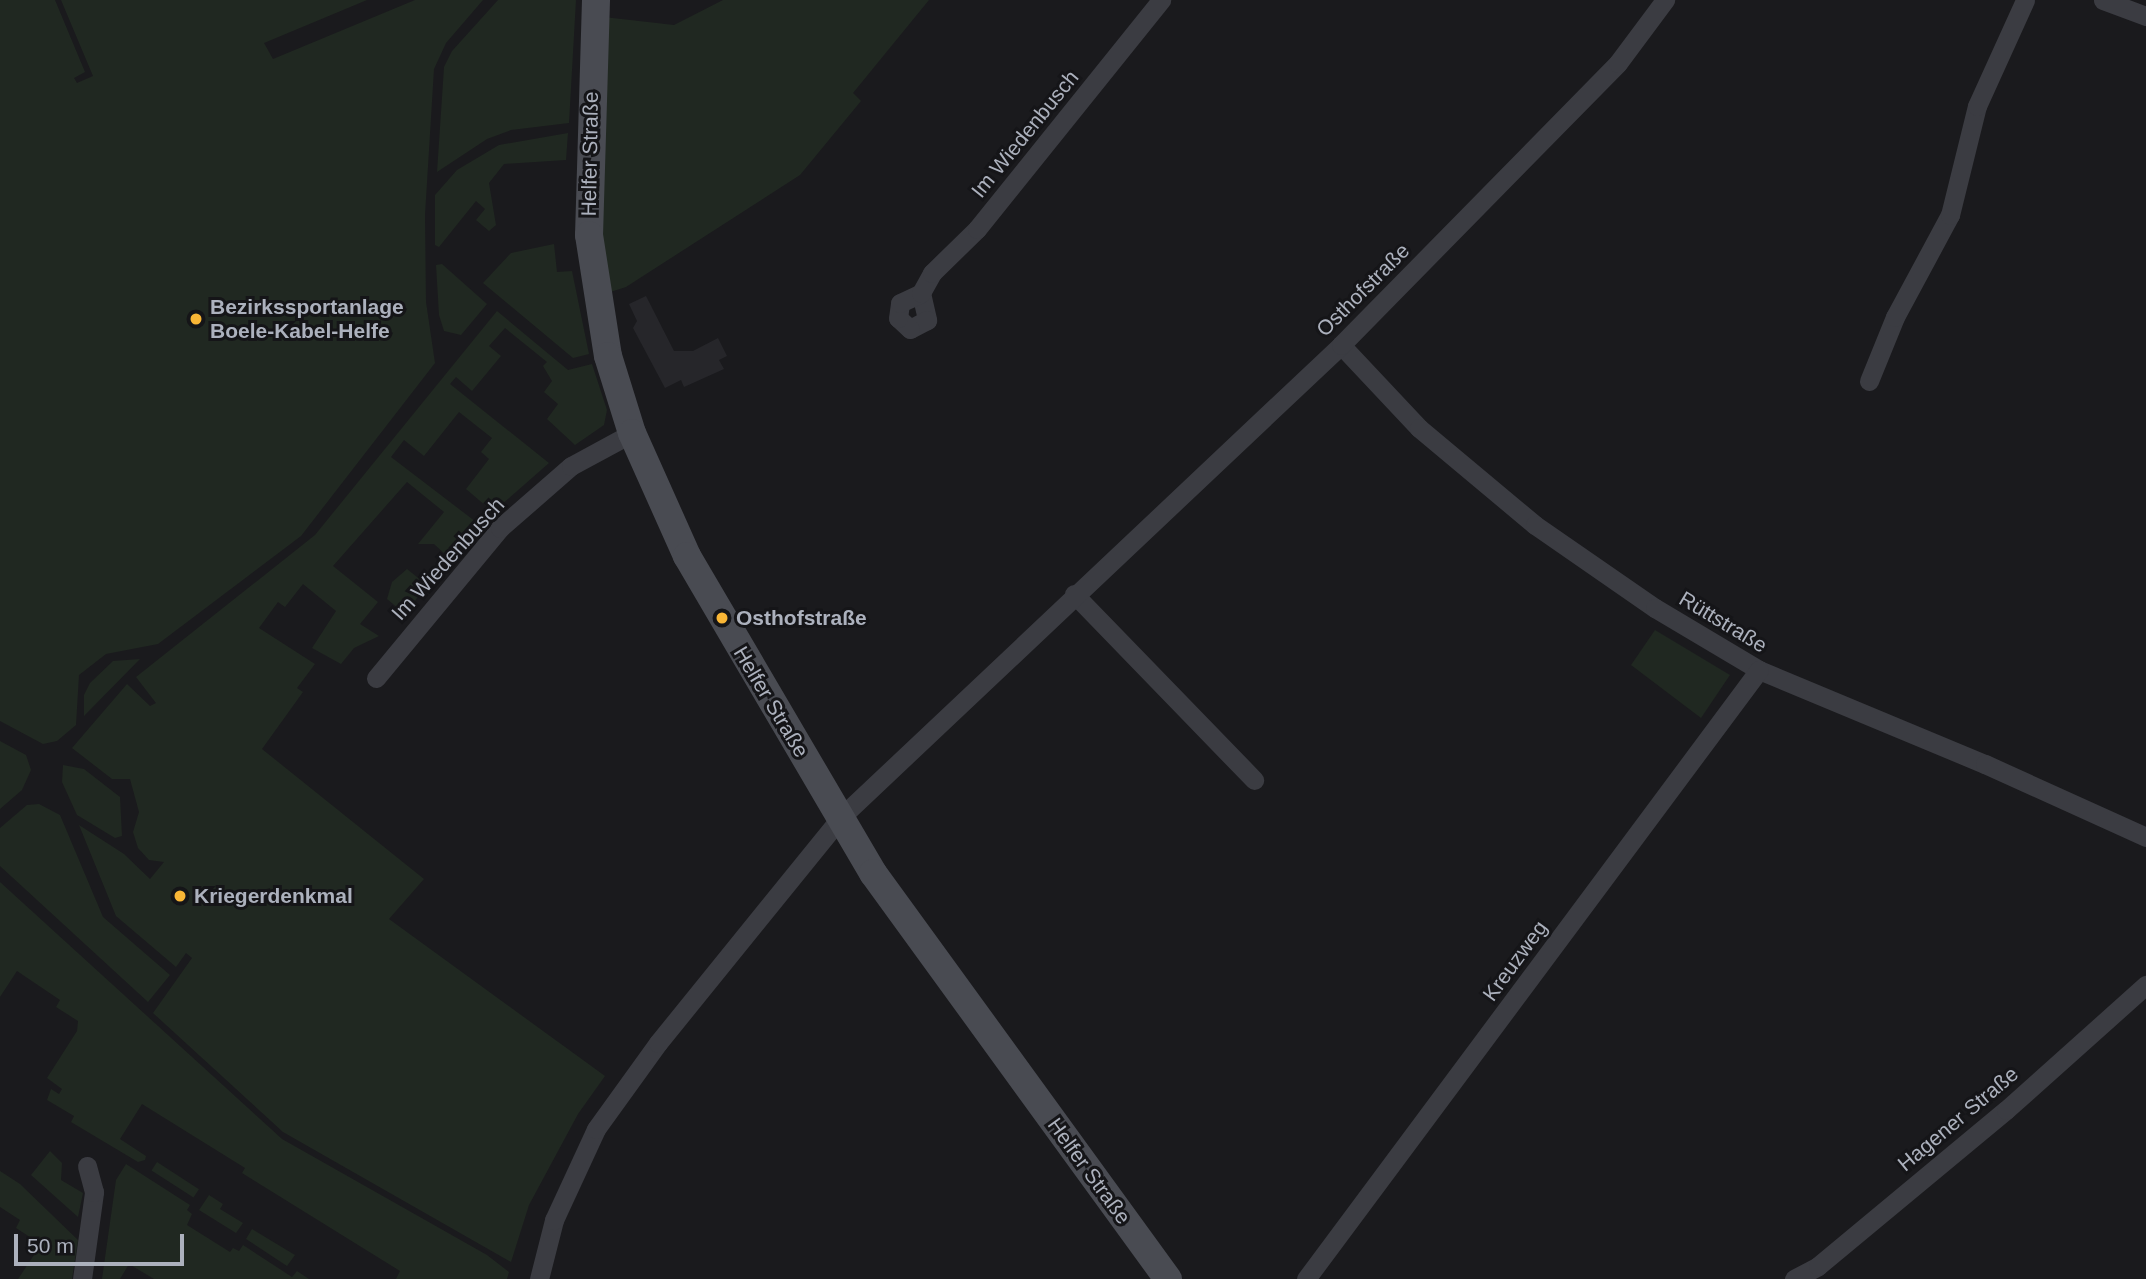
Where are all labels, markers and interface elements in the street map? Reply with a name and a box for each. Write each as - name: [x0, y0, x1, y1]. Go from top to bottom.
- street label: Im Wiedenbusch: [966, 65, 1084, 203]
- street label: Helfer Straße: [576, 91, 604, 217]
- street label: Osthofstraße: [1311, 238, 1415, 342]
- place label: Bezirkssportanlage Boele-Kabel-Helfe: [210, 294, 404, 344]
- marker: Bezirkssportanlage Boele-Kabel-Helfe: [188, 311, 204, 327]
- street label: Im Wiedenbusch: [386, 492, 510, 626]
- street label: Rüttstraße: [1674, 586, 1772, 658]
- place label: Osthofstraße: [736, 605, 867, 631]
- marker: Osthofstraße: [714, 610, 730, 626]
- street label: Helfer Straße: [728, 642, 814, 762]
- place label: Kriegerdenkmal: [194, 883, 353, 909]
- marker: Kriegerdenkmal: [172, 888, 188, 904]
- street label: Kreuzweg: [1477, 916, 1553, 1006]
- street label: Hagener Straße: [1893, 1061, 2023, 1177]
- street label: Helfer Straße: [1042, 1113, 1136, 1229]
- scale bar: [18, 1220, 187, 1264]
- text: 50 m: [27, 1234, 74, 1257]

